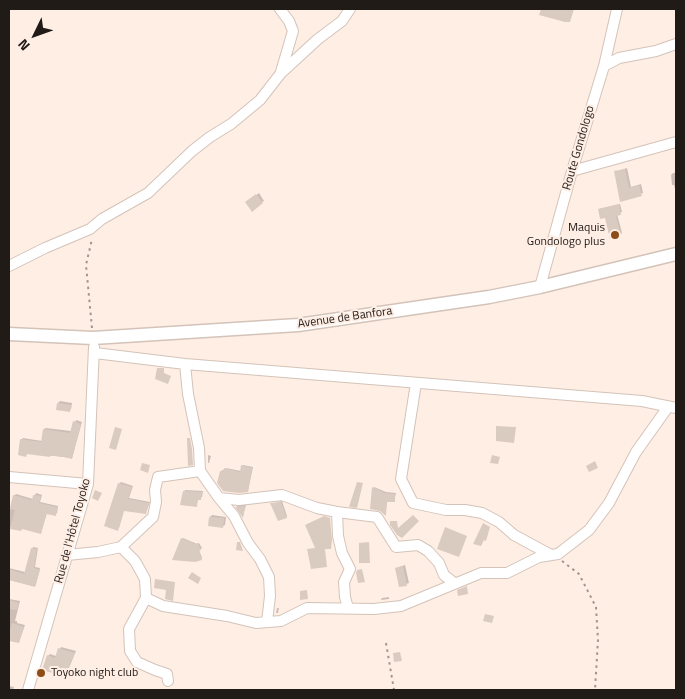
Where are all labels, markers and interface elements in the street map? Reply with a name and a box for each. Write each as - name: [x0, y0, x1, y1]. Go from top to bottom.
- north arrow: [10, 10, 60, 60]
- text: N: [12, 35, 35, 56]
- street label: Route Gondologo: [560, 104, 598, 192]
- place label: Maquis Gondologo plus: [527, 221, 605, 249]
- marker: Maquis Gondologo plus: [609, 229, 621, 241]
- street label: Avenue de Banfora: [297, 304, 393, 332]
- street label: Rue de l'Hôtel Toyoko: [52, 477, 94, 585]
- place label: Toyoko night club: [51, 666, 138, 680]
- marker: Toyoko night club: [35, 667, 47, 679]

